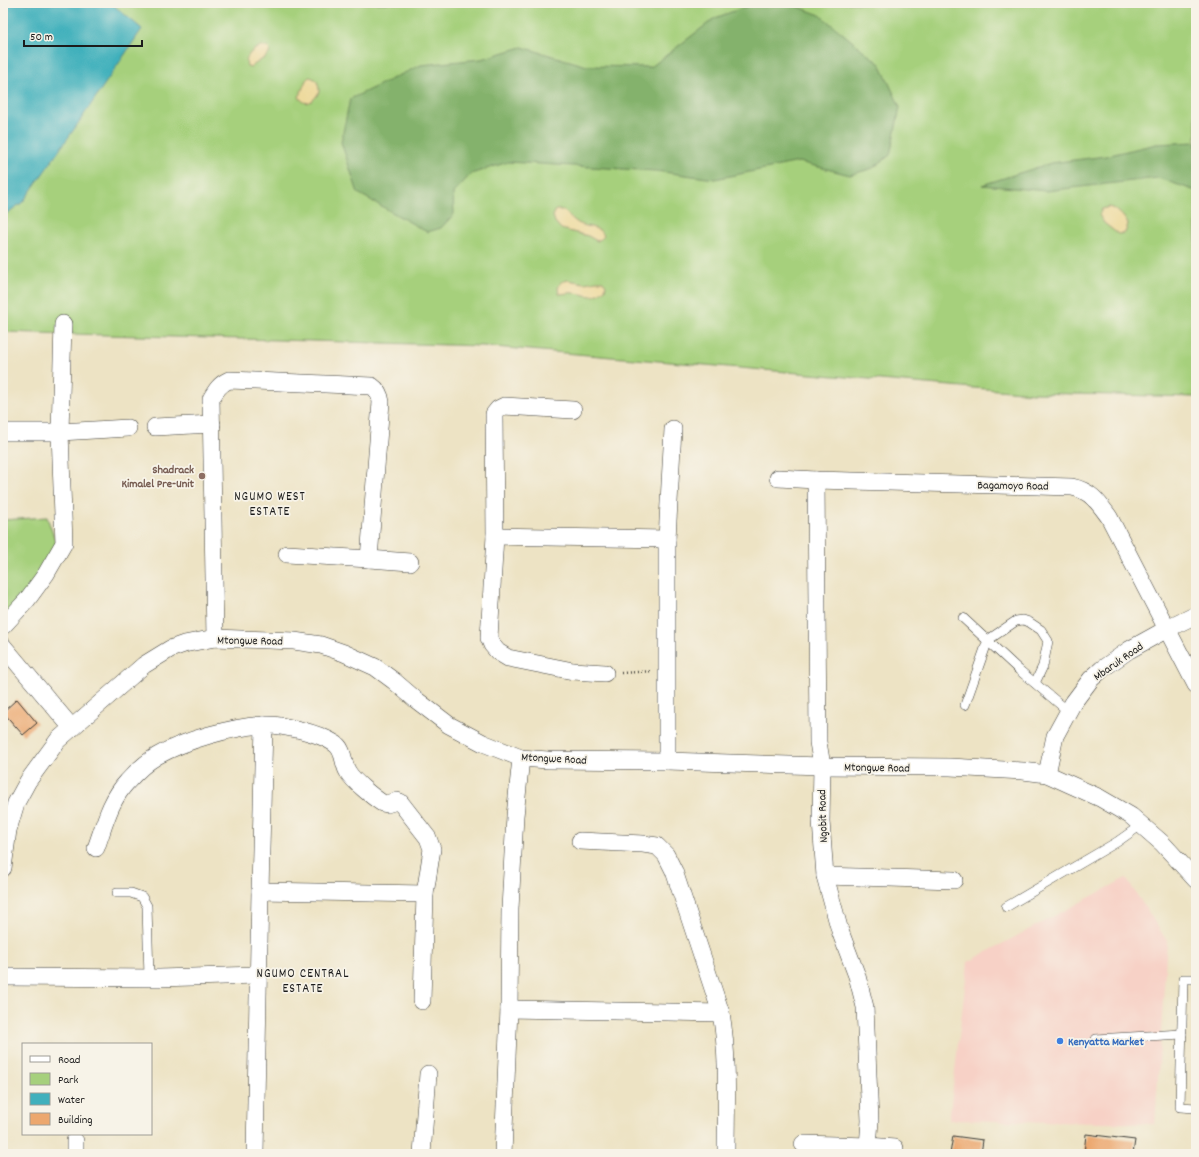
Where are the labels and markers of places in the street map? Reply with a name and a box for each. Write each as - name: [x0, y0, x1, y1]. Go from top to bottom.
- place label: Shadrack Kimalel Pre-Unit: [121, 462, 195, 493]
- marker: Shadrack Kimalel Pre-Unit: [197, 471, 207, 481]
- place label: Kenyatta Market: [1068, 1034, 1144, 1051]
- marker: Kenyatta Market: [1055, 1036, 1065, 1046]

